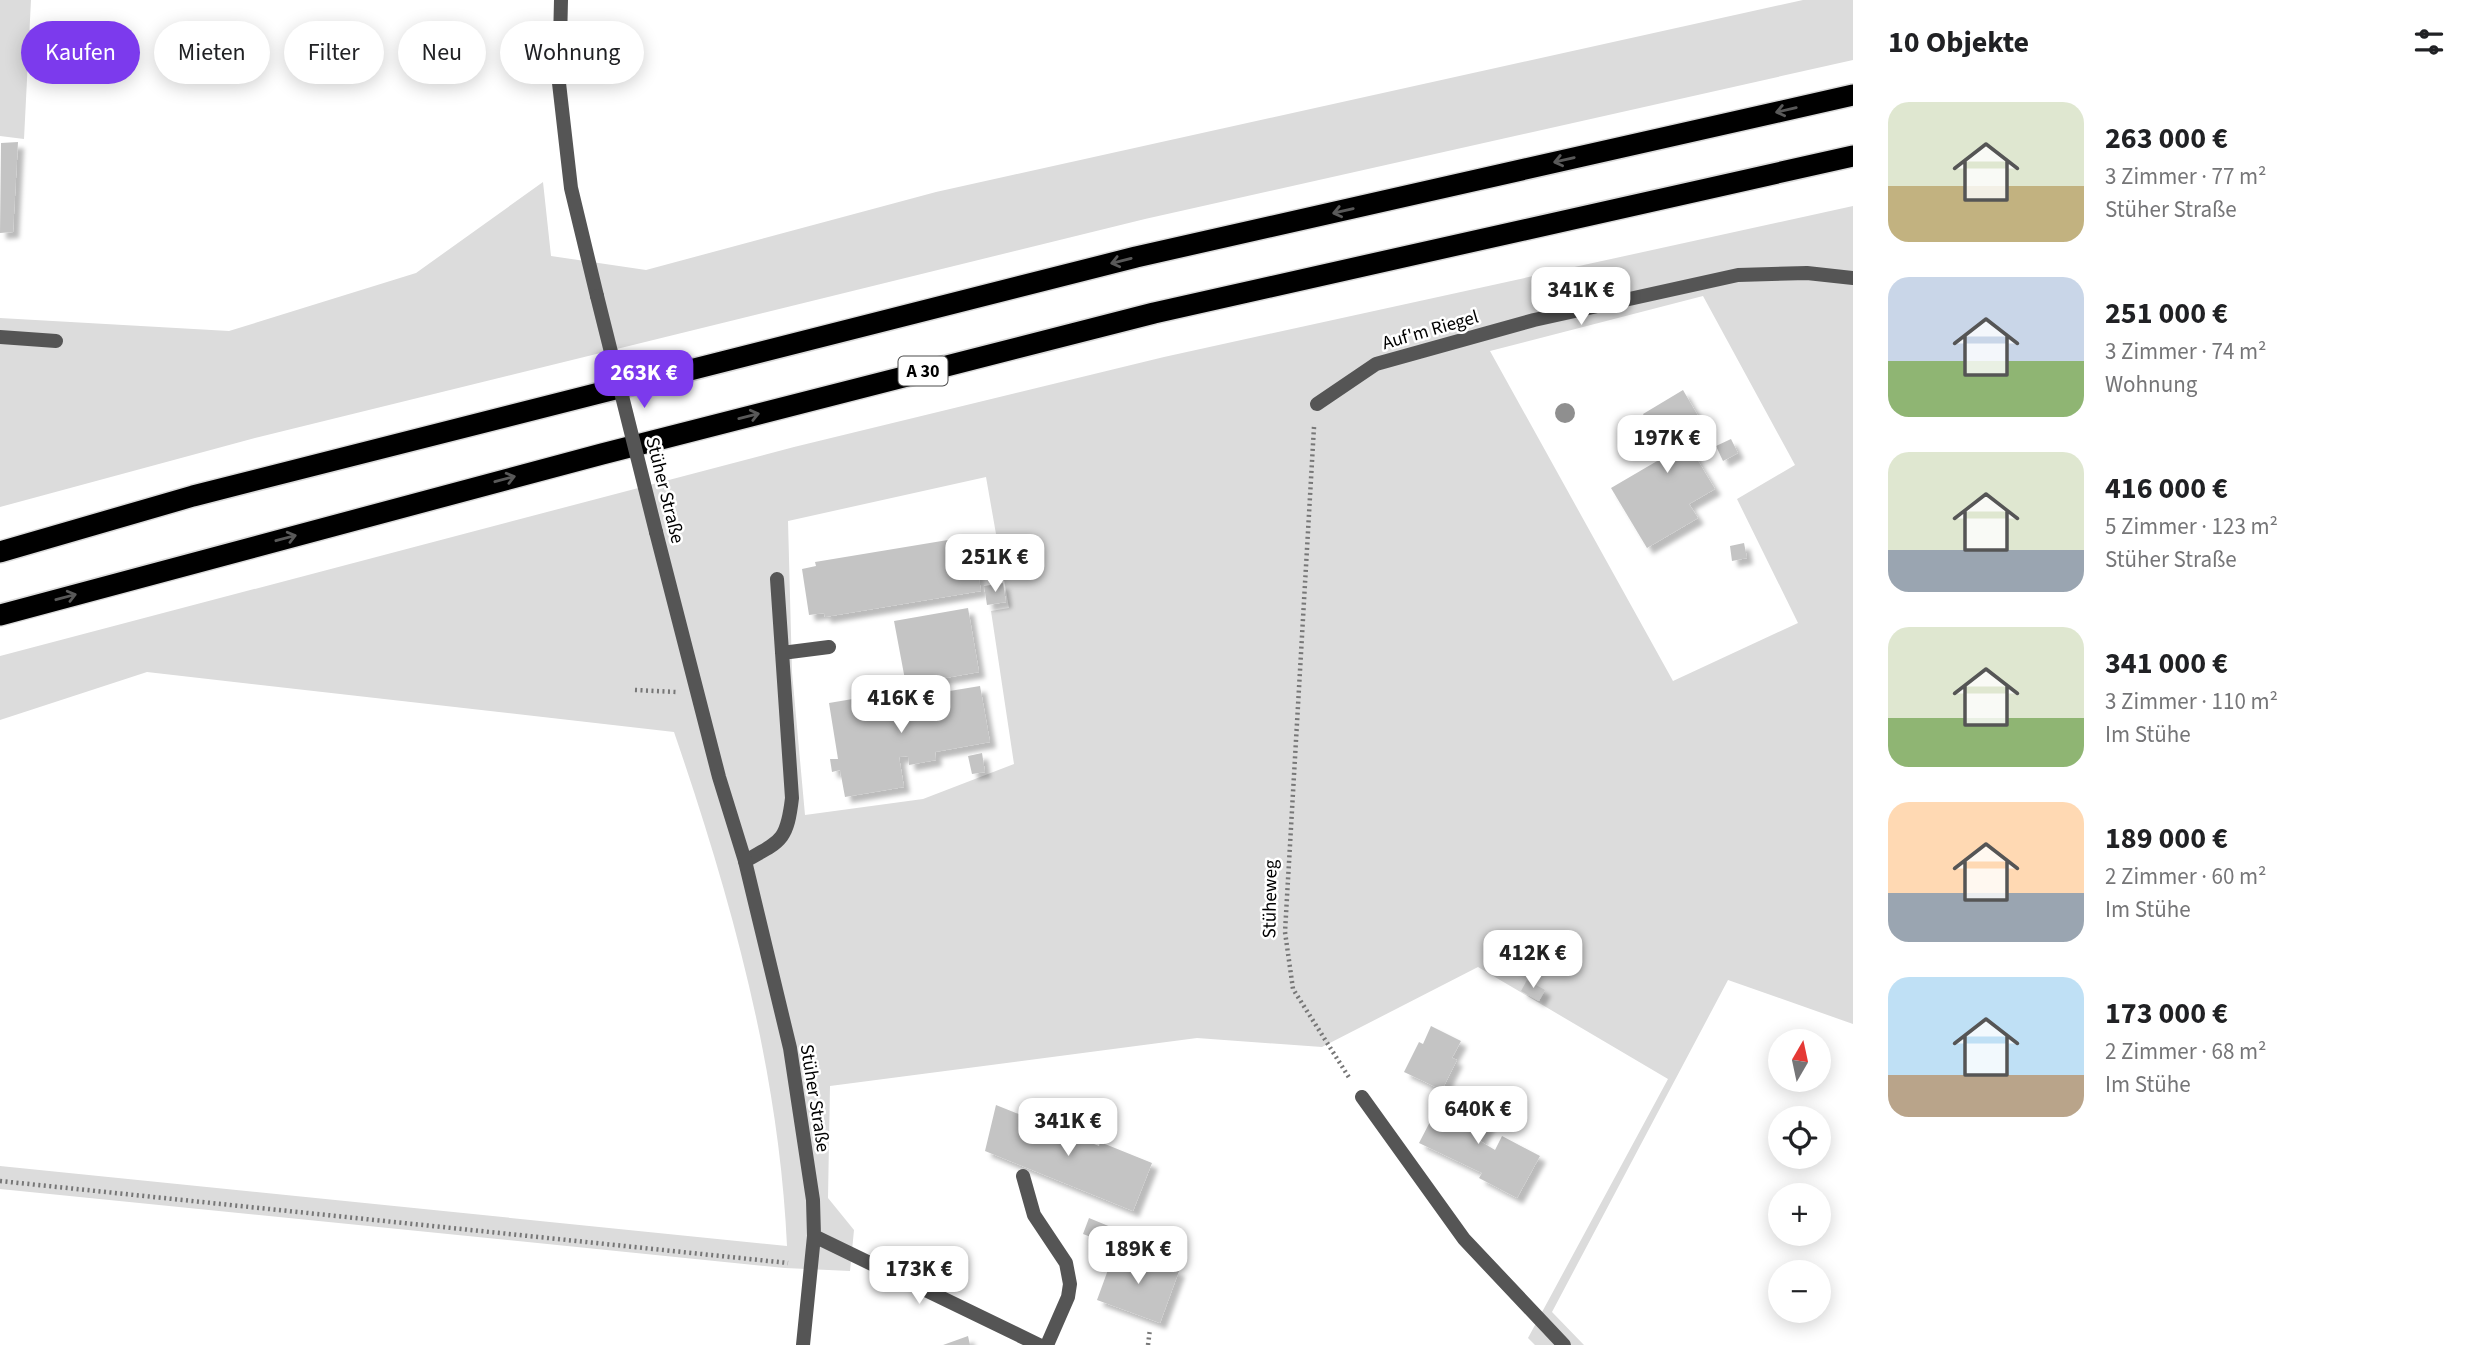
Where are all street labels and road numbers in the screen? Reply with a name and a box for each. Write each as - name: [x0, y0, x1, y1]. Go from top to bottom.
- street label: Auf'm Riegel: [1379, 304, 1482, 357]
- road number: A 30: [898, 356, 948, 386]
- street label: Stüher Straße: [638, 434, 691, 546]
- street label: Stüheweg: [1256, 859, 1285, 939]
- street label: Stüher Straße: [793, 1042, 836, 1154]

